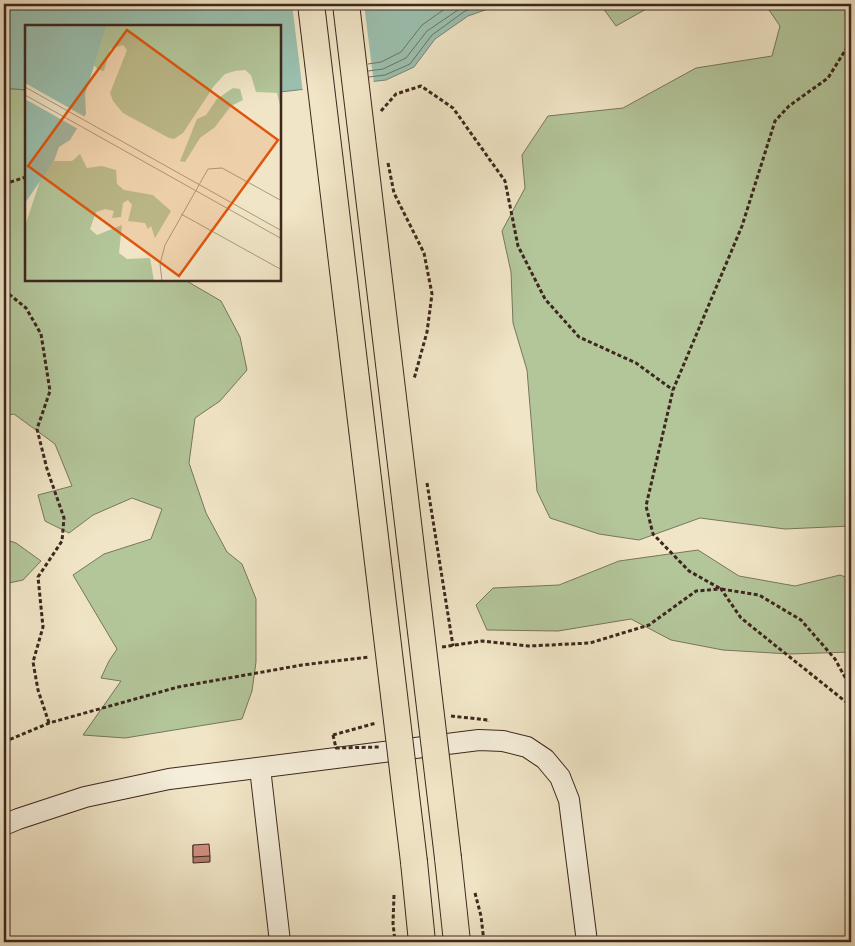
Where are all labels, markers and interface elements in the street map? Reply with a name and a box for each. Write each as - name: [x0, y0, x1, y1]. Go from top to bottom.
- inset map: [25, 25, 281, 281]

